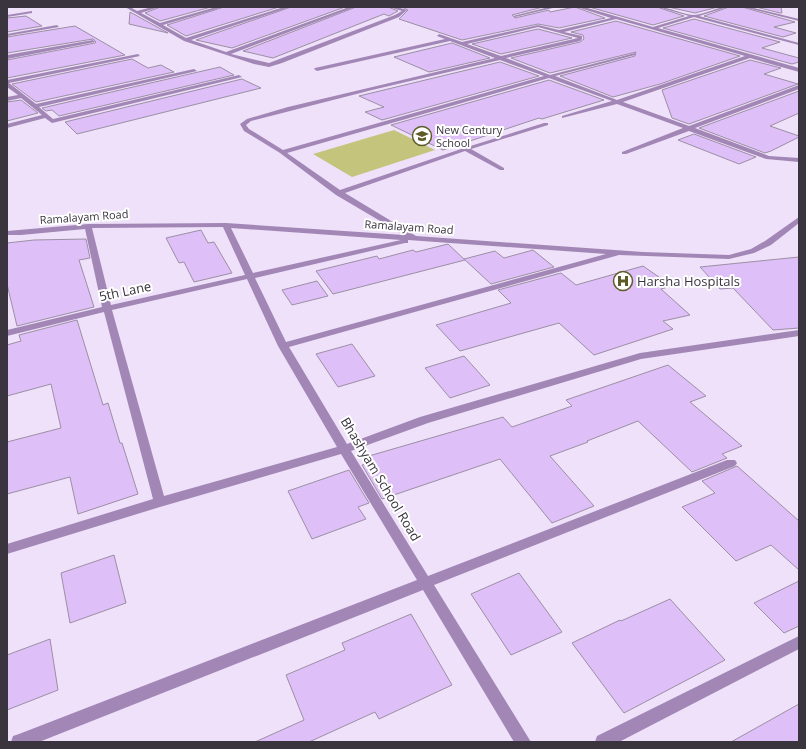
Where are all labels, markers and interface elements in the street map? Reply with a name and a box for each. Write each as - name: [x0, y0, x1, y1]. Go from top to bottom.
- place label: New Century School: [436, 122, 503, 150]
- school or university icon: New Century School: [411, 125, 433, 147]
- street label: Ramalayam Road: [39, 206, 129, 227]
- street label: Ramalayam Road: [364, 216, 454, 237]
- hospital icon: Harsha Hospitals: [612, 270, 634, 292]
- place label: Harsha Hospitals: [637, 272, 740, 290]
- street label: 5th Lane: [97, 277, 153, 305]
- street label: Bhashyam School Road: [337, 414, 425, 544]

